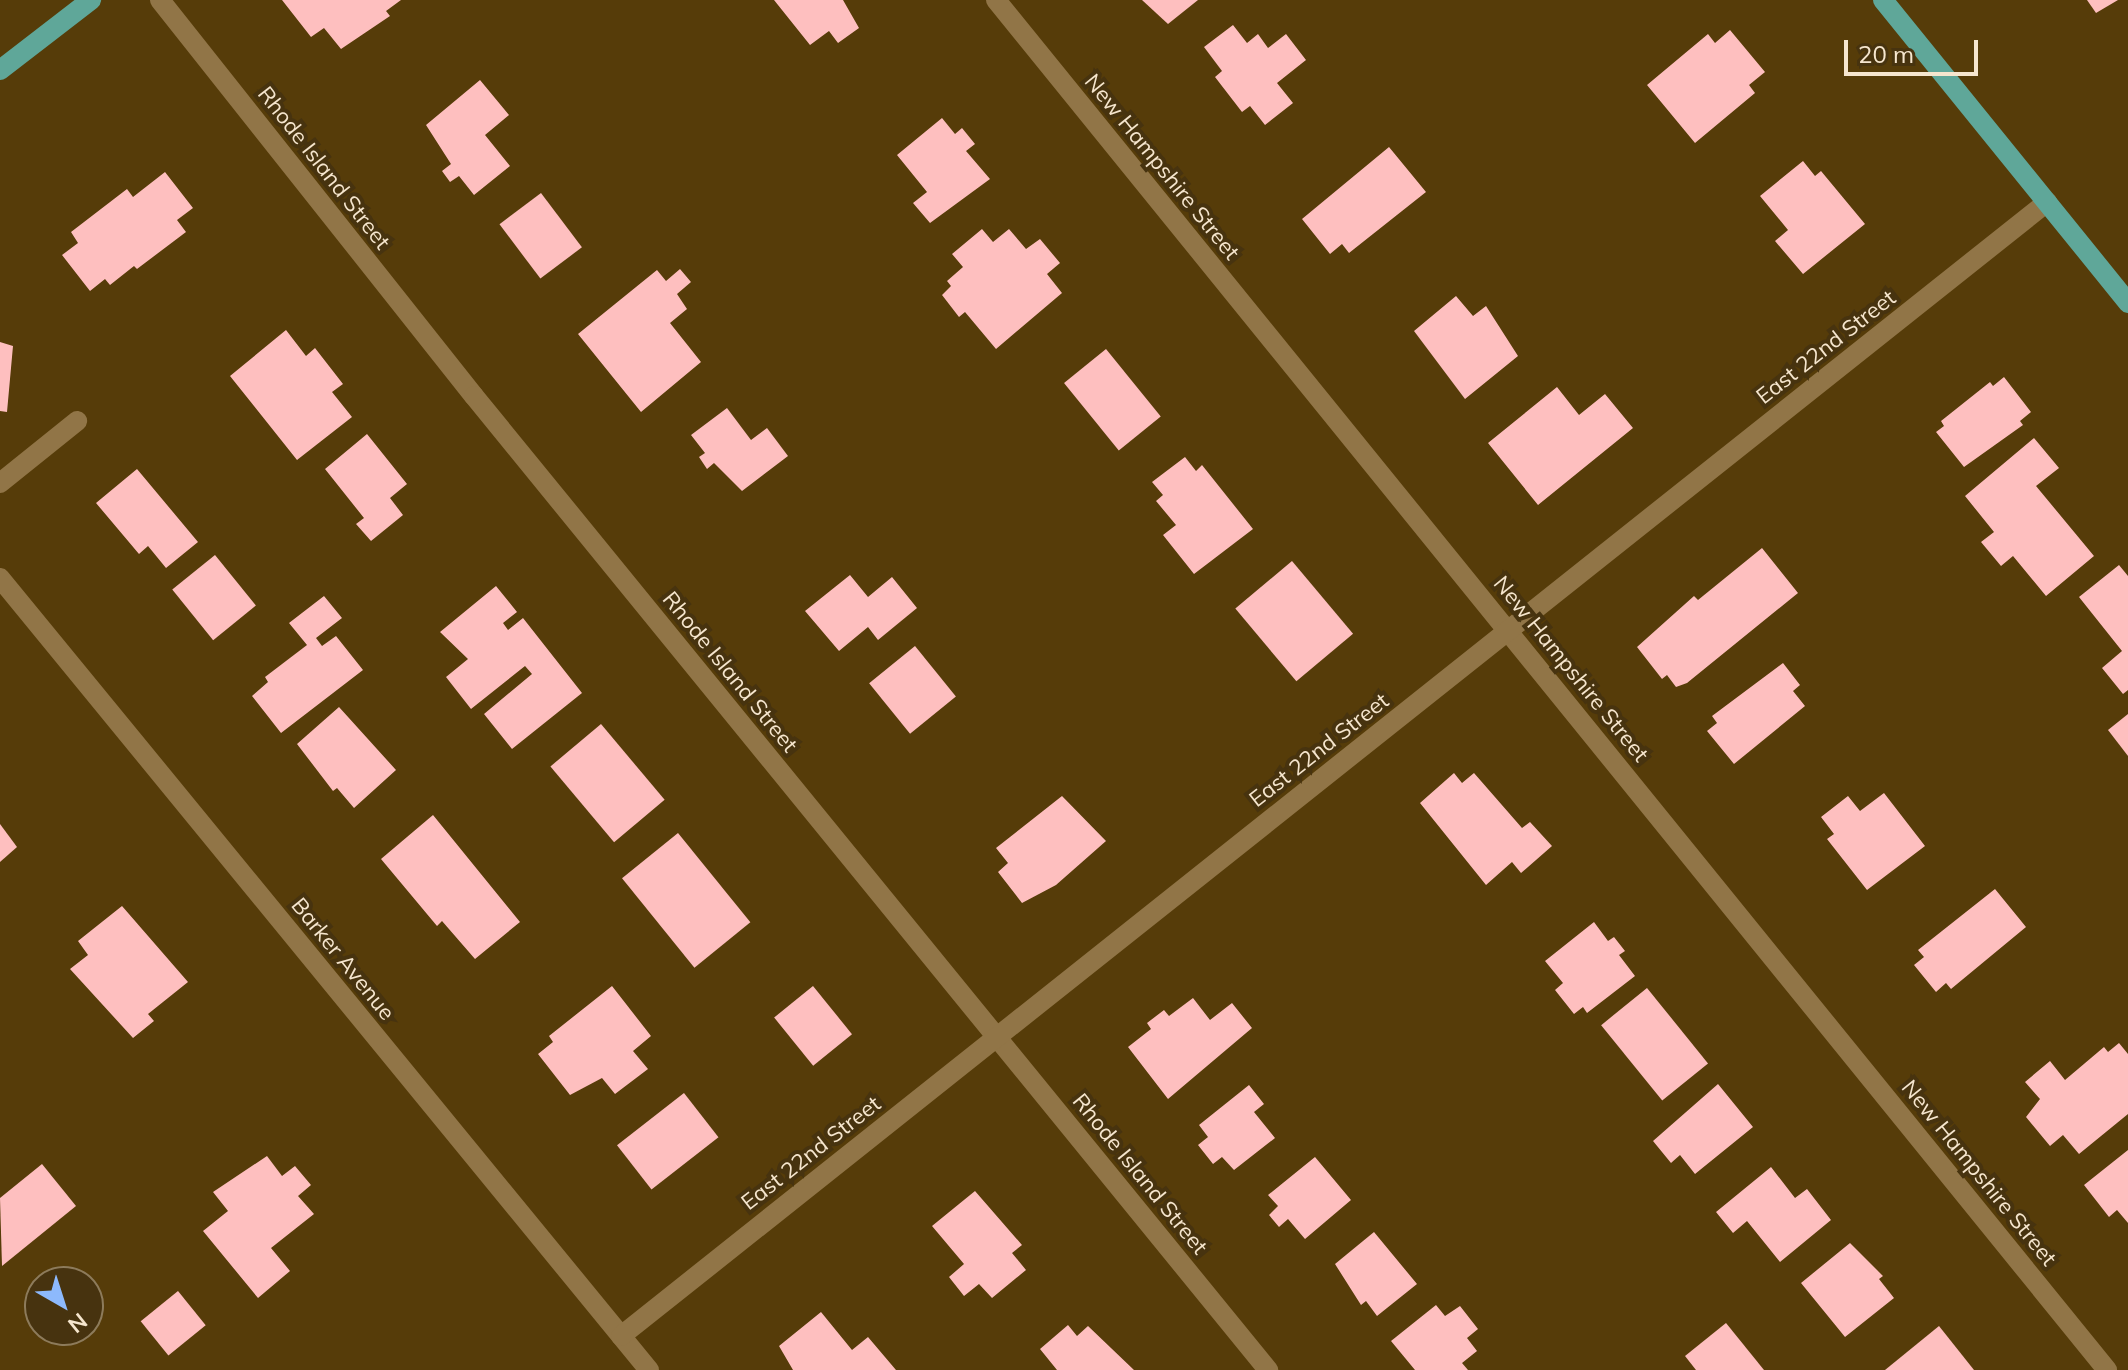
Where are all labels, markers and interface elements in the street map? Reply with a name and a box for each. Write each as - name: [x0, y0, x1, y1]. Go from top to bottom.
- scale bar: [1848, 24, 1982, 74]
- text: 20 m: [1858, 39, 1914, 69]
- street label: New Hampshire Street: [1079, 69, 1245, 265]
- street label: Rhode Island Street: [252, 81, 396, 255]
- street label: East 22nd Street: [1751, 284, 1901, 410]
- street label: New Hampshire Street: [1488, 571, 1654, 767]
- street label: Rhode Island Street: [657, 586, 803, 758]
- street label: East 22nd Street: [1244, 687, 1394, 813]
- street label: Barker Avenue: [286, 893, 400, 1025]
- street label: New Hampshire Street: [1896, 1075, 2062, 1271]
- street label: Rhode Island Street: [1067, 1088, 1213, 1260]
- street label: East 22nd Street: [736, 1090, 886, 1216]
- north arrow: [24, 1266, 104, 1346]
- text: N: [63, 1307, 93, 1339]

